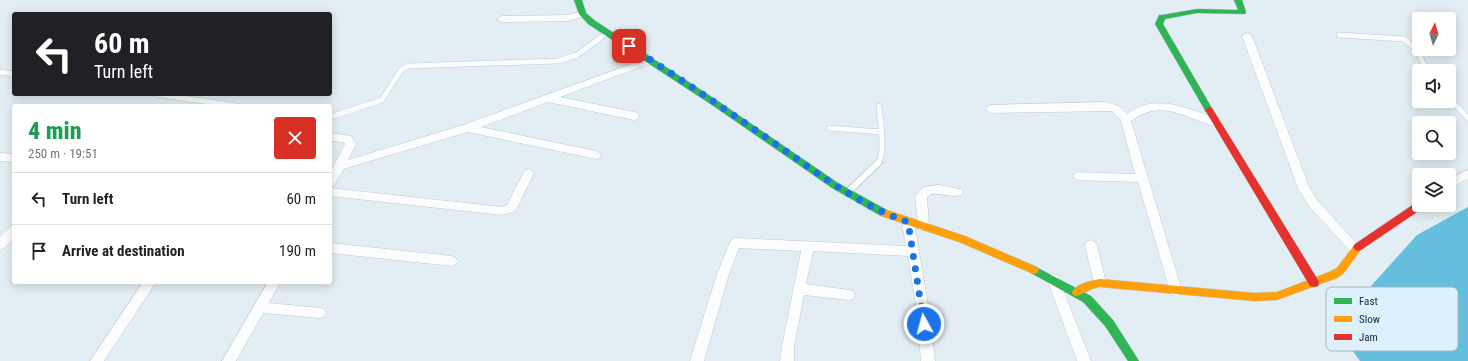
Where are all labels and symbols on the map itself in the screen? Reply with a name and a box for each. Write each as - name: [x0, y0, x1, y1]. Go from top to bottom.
- north arrow: [1412, 12, 1456, 56]
- pin: [612, 29, 646, 63]
- legend: [1326, 287, 1458, 351]
- text: Fast: [1359, 295, 1378, 308]
- position arrow: [903, 303, 945, 345]
- text: Slow: [1359, 313, 1380, 326]
- text: Jam: [1359, 331, 1378, 344]

